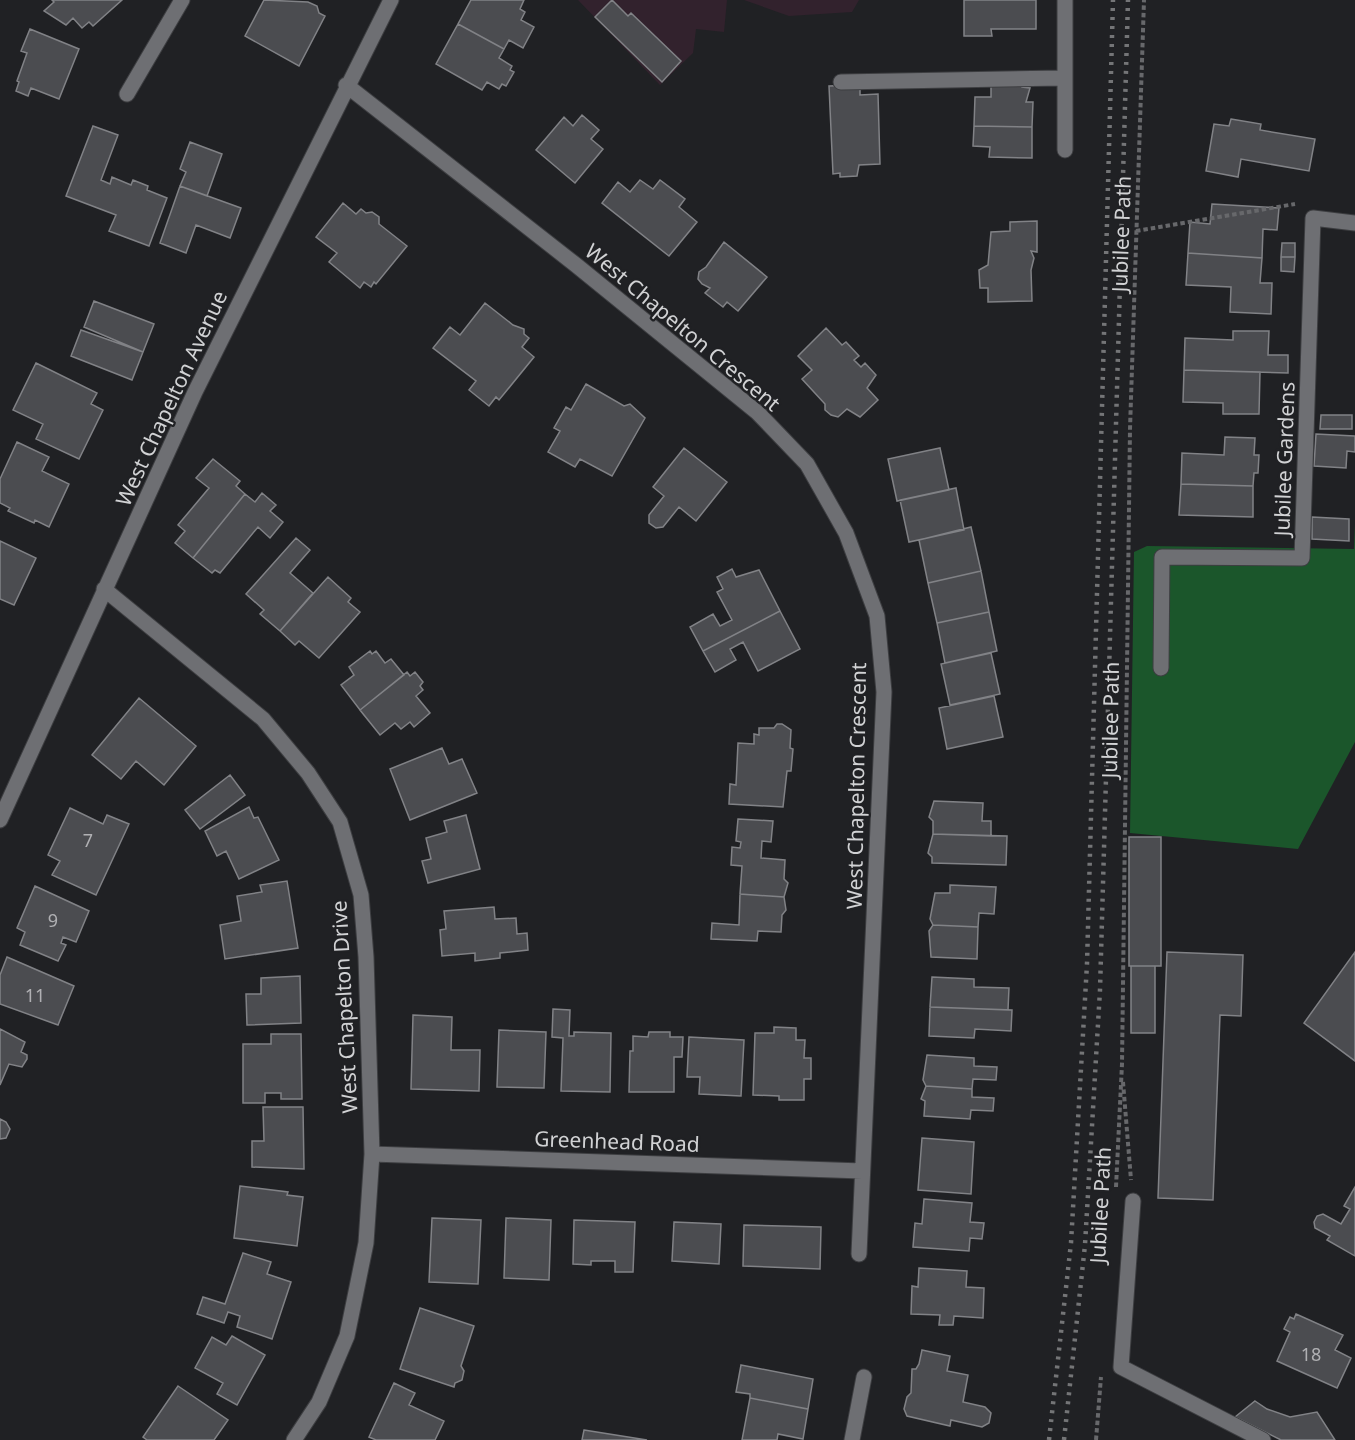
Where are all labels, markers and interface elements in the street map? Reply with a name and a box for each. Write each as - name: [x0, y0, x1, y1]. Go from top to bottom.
- street label: Jubilee Path: [1105, 175, 1137, 295]
- street label: West Chapelton Crescent: [579, 237, 787, 417]
- street label: West Chapelton Avenue: [109, 286, 233, 510]
- street label: Jubilee Gardens: [1267, 381, 1301, 539]
- street label: Jubilee Path: [1095, 661, 1125, 781]
- street label: West Chapelton Crescent: [840, 662, 872, 910]
- house number: 7: [83, 828, 93, 852]
- street label: West Chapelton Drive: [324, 900, 364, 1114]
- house number: 9: [48, 908, 58, 932]
- house number: 11: [25, 983, 45, 1007]
- street label: Greenhead Road: [534, 1124, 700, 1158]
- street label: Jubilee Path: [1083, 1146, 1117, 1266]
- house number: 18: [1301, 1342, 1321, 1366]

